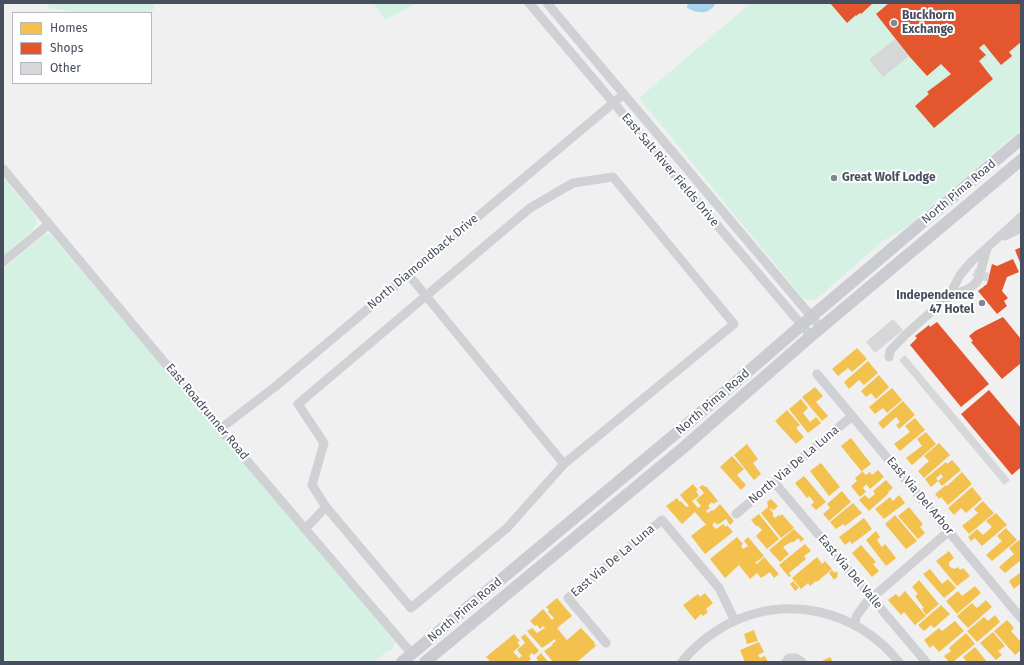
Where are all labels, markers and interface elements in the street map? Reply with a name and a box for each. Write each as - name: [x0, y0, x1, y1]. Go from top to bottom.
- place label: Buckhorn Exchange: [902, 9, 954, 37]
- legend: [12, 12, 152, 84]
- marker: Buckhorn Exchange: [889, 18, 899, 28]
- text: Homes: [50, 21, 88, 35]
- text: Shops: [50, 41, 83, 55]
- text: Other: [50, 61, 81, 75]
- street label: East Salt River Fields Drive: [618, 110, 722, 230]
- street label: North Pima Road: [919, 157, 999, 227]
- place label: Great Wolf Lodge: [842, 171, 936, 185]
- marker: Great Wolf Lodge: [829, 173, 839, 183]
- street label: North Diamondback Drive: [365, 211, 481, 313]
- place label: Independence 47 Hotel: [896, 289, 974, 317]
- marker: Independence 47 Hotel: [977, 298, 987, 308]
- street label: East Roadrunner Road: [163, 361, 251, 463]
- street label: North Pima Road: [673, 366, 753, 438]
- street label: North Via De La Luna: [746, 423, 842, 507]
- street label: East Via Del Arbor: [883, 454, 957, 538]
- street label: East Via De La Luna: [568, 522, 658, 600]
- street label: East Via Del Valle: [815, 532, 885, 612]
- street label: North Pima Road: [425, 575, 505, 645]

